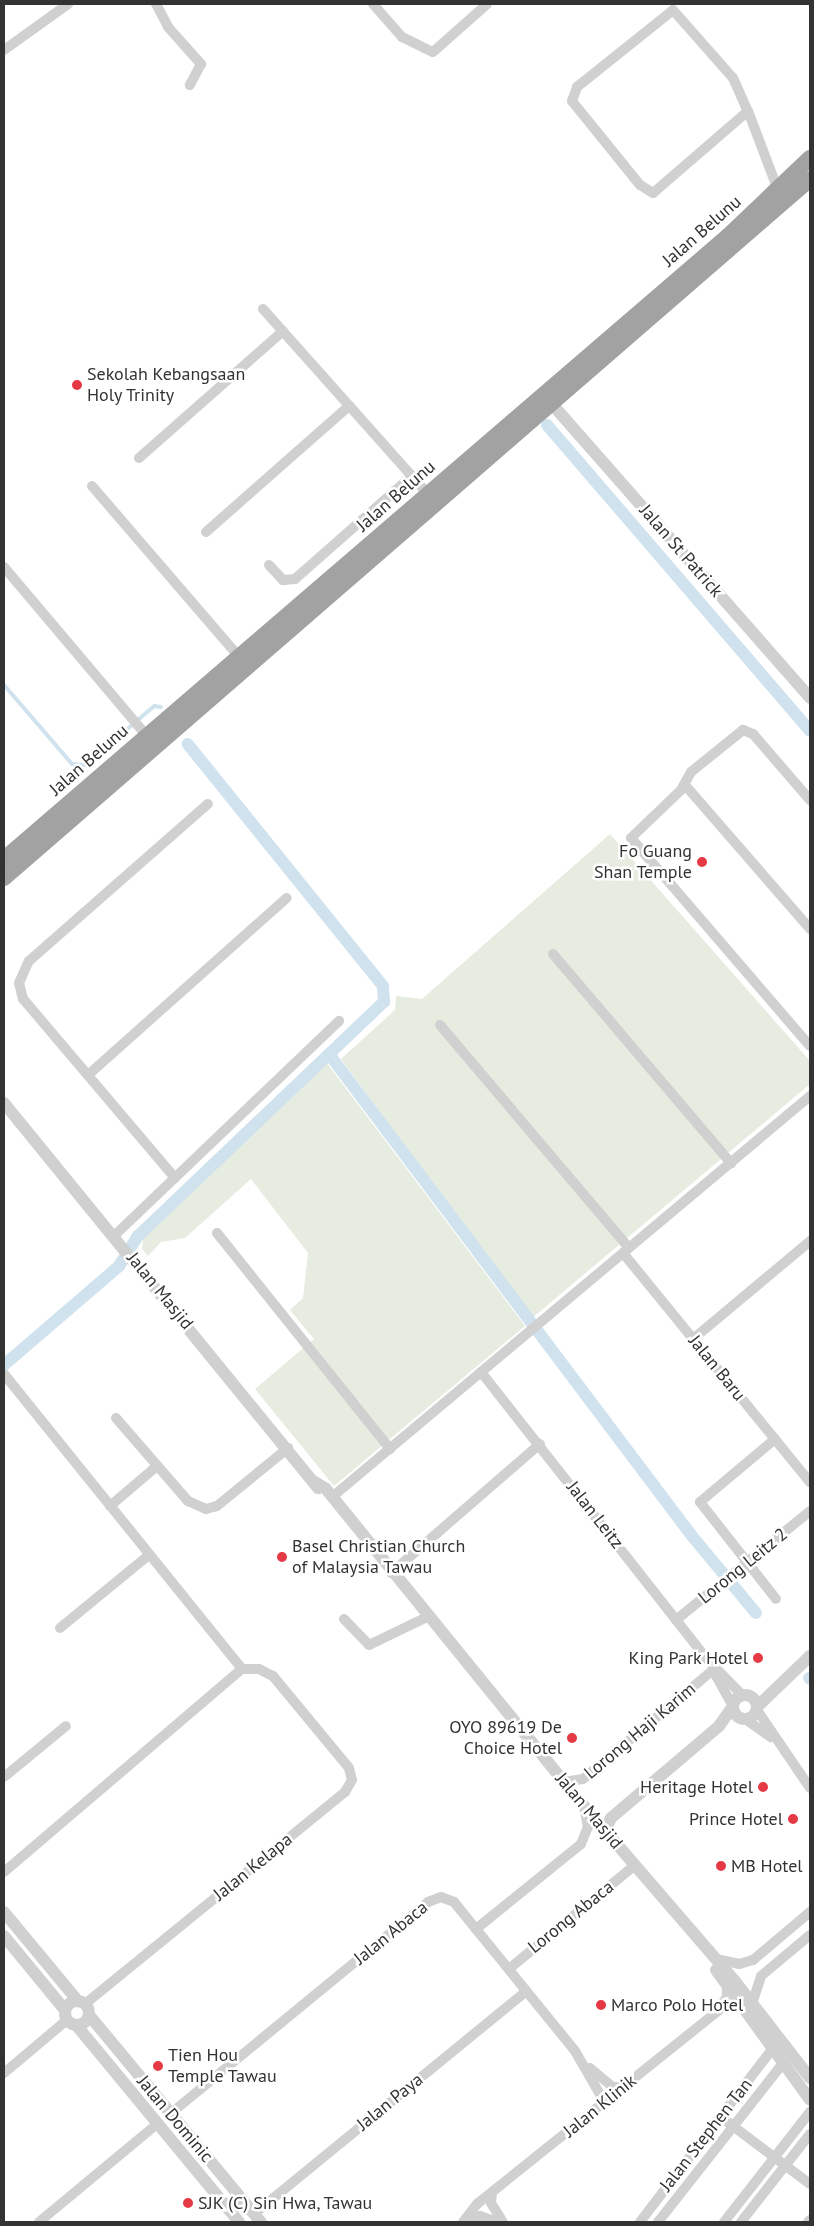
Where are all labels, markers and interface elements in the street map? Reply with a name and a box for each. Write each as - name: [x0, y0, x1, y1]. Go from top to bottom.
- street label: Jalan Belunu: [658, 191, 746, 271]
- place label: Sekolah Kebangsaan Holy Trinity: [87, 364, 245, 406]
- marker: Sekolah Kebangsaan Holy Trinity: [71, 379, 83, 391]
- street label: Jalan Belunu: [352, 456, 440, 536]
- street label: Jalan St Patrick: [635, 500, 727, 602]
- street label: Jalan Belunu: [45, 720, 133, 800]
- place label: Fo Guang Shan Temple: [593, 841, 692, 884]
- marker: Fo Guang Shan Temple: [696, 856, 708, 868]
- street label: Jalan Masjid: [122, 1248, 198, 1334]
- street label: Jalan Baru: [684, 1331, 750, 1405]
- street label: Jalan Leitz: [562, 1477, 628, 1553]
- street label: Lorong Leitz 2: [694, 1523, 792, 1609]
- place label: Basel Christian Church of Malaysia Tawau: [292, 1536, 465, 1578]
- marker: Basel Christian Church of Malaysia Tawau: [276, 1551, 288, 1563]
- place label: King Park Hotel: [628, 1647, 748, 1669]
- marker: King Park Hotel: [752, 1652, 764, 1664]
- street label: Lorong Haji Karim: [580, 1678, 700, 1784]
- place label: OYO 89619 De Choice Hotel: [449, 1717, 562, 1760]
- marker: OYO 89619 De Choice Hotel: [566, 1732, 578, 1744]
- street label: Jalan Masjid: [551, 1768, 627, 1854]
- place label: Heritage Hotel: [640, 1776, 753, 1798]
- marker: Heritage Hotel: [757, 1781, 769, 1793]
- place label: Prince Hotel: [689, 1808, 783, 1830]
- marker: Prince Hotel: [787, 1813, 799, 1825]
- street label: Jalan Kelapa: [209, 1829, 297, 1905]
- place label: MB Hotel: [731, 1855, 803, 1877]
- marker: MB Hotel: [715, 1860, 727, 1872]
- street label: Lorong Abaca: [524, 1876, 618, 1958]
- street label: Jalan Abaca: [350, 1897, 432, 1969]
- place label: Marco Polo Hotel: [611, 1994, 743, 2016]
- marker: Marco Polo Hotel: [595, 1999, 607, 2011]
- place label: Tien Hou Temple Tawau: [168, 2045, 277, 2088]
- marker: Tien Hou Temple Tawau: [152, 2060, 164, 2072]
- street label: Jalan Paya: [353, 2069, 427, 2135]
- street label: Jalan Klinik: [559, 2070, 641, 2142]
- street label: Jalan Dominic: [132, 2071, 218, 2167]
- street label: Jalan Stephen Tan: [655, 2074, 757, 2196]
- place label: SJK (C) Sin Hwa, Tawau: [198, 2192, 375, 2214]
- marker: SJK (C) Sin Hwa, Tawau: [182, 2197, 194, 2209]

